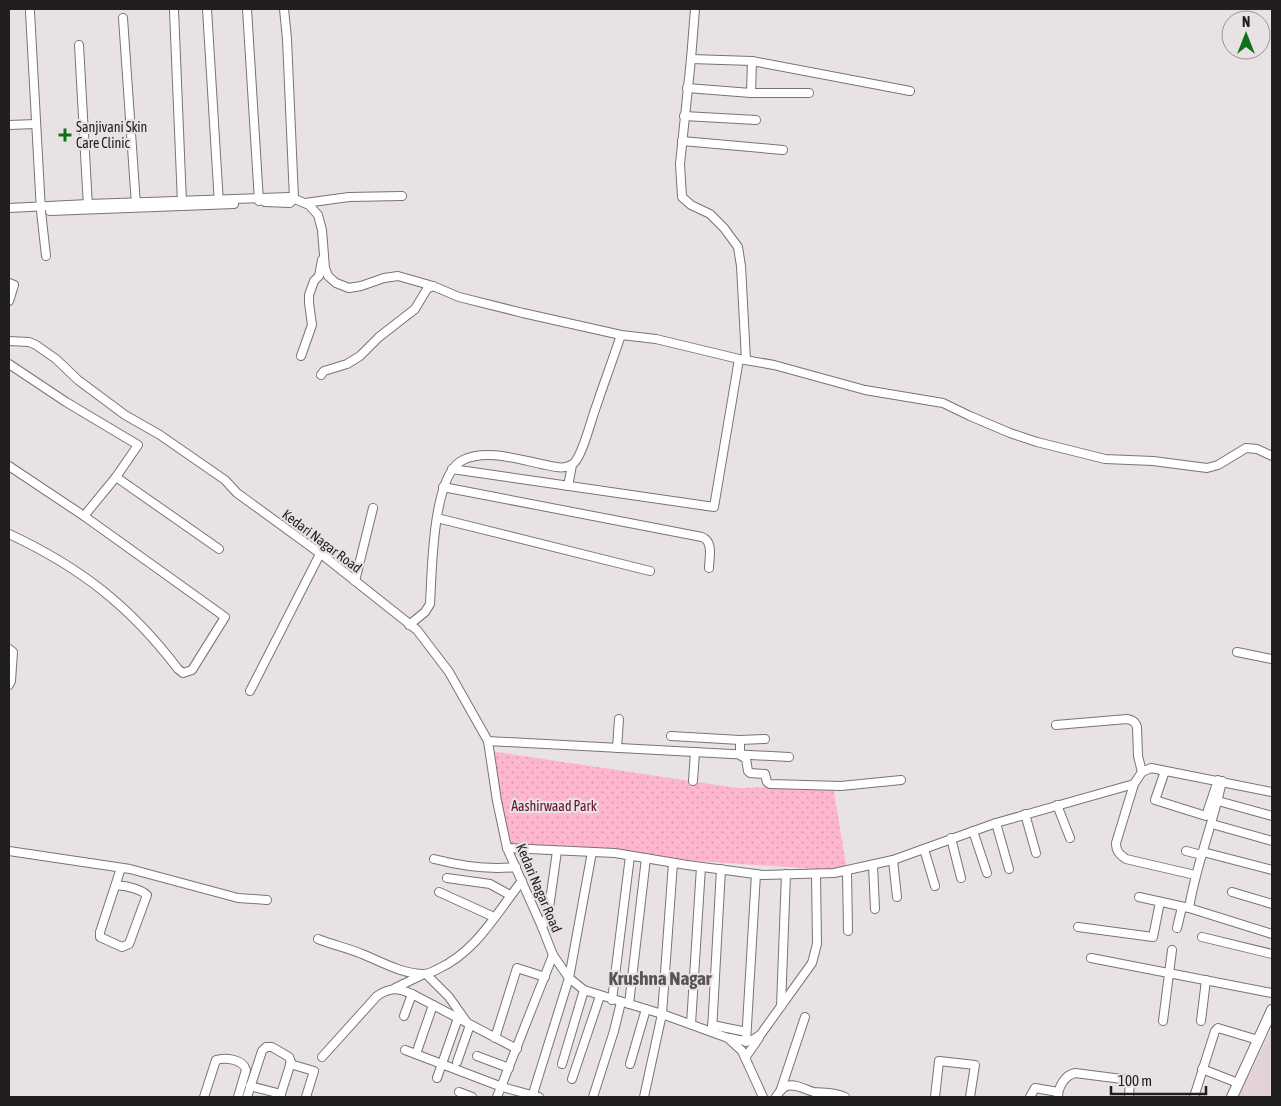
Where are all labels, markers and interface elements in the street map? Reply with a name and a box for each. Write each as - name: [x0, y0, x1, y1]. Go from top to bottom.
- north arrow: [1221, 10, 1271, 60]
- text: N: [1242, 14, 1250, 30]
- place label: Sanjivani Skin Care Clinic: [76, 119, 147, 151]
- marker: Sanjivani Skin Care Clinic: [58, 128, 72, 142]
- street label: Kedari Nagar Road: [279, 506, 365, 576]
- park label: Aashirwaad Park: [511, 798, 597, 814]
- street label: Kedari Nagar Road: [513, 841, 565, 935]
- district label: Krushna Nagar: [609, 967, 712, 989]
- scale bar: [1111, 1064, 1206, 1096]
- text: 100 m: [1118, 1072, 1152, 1089]

